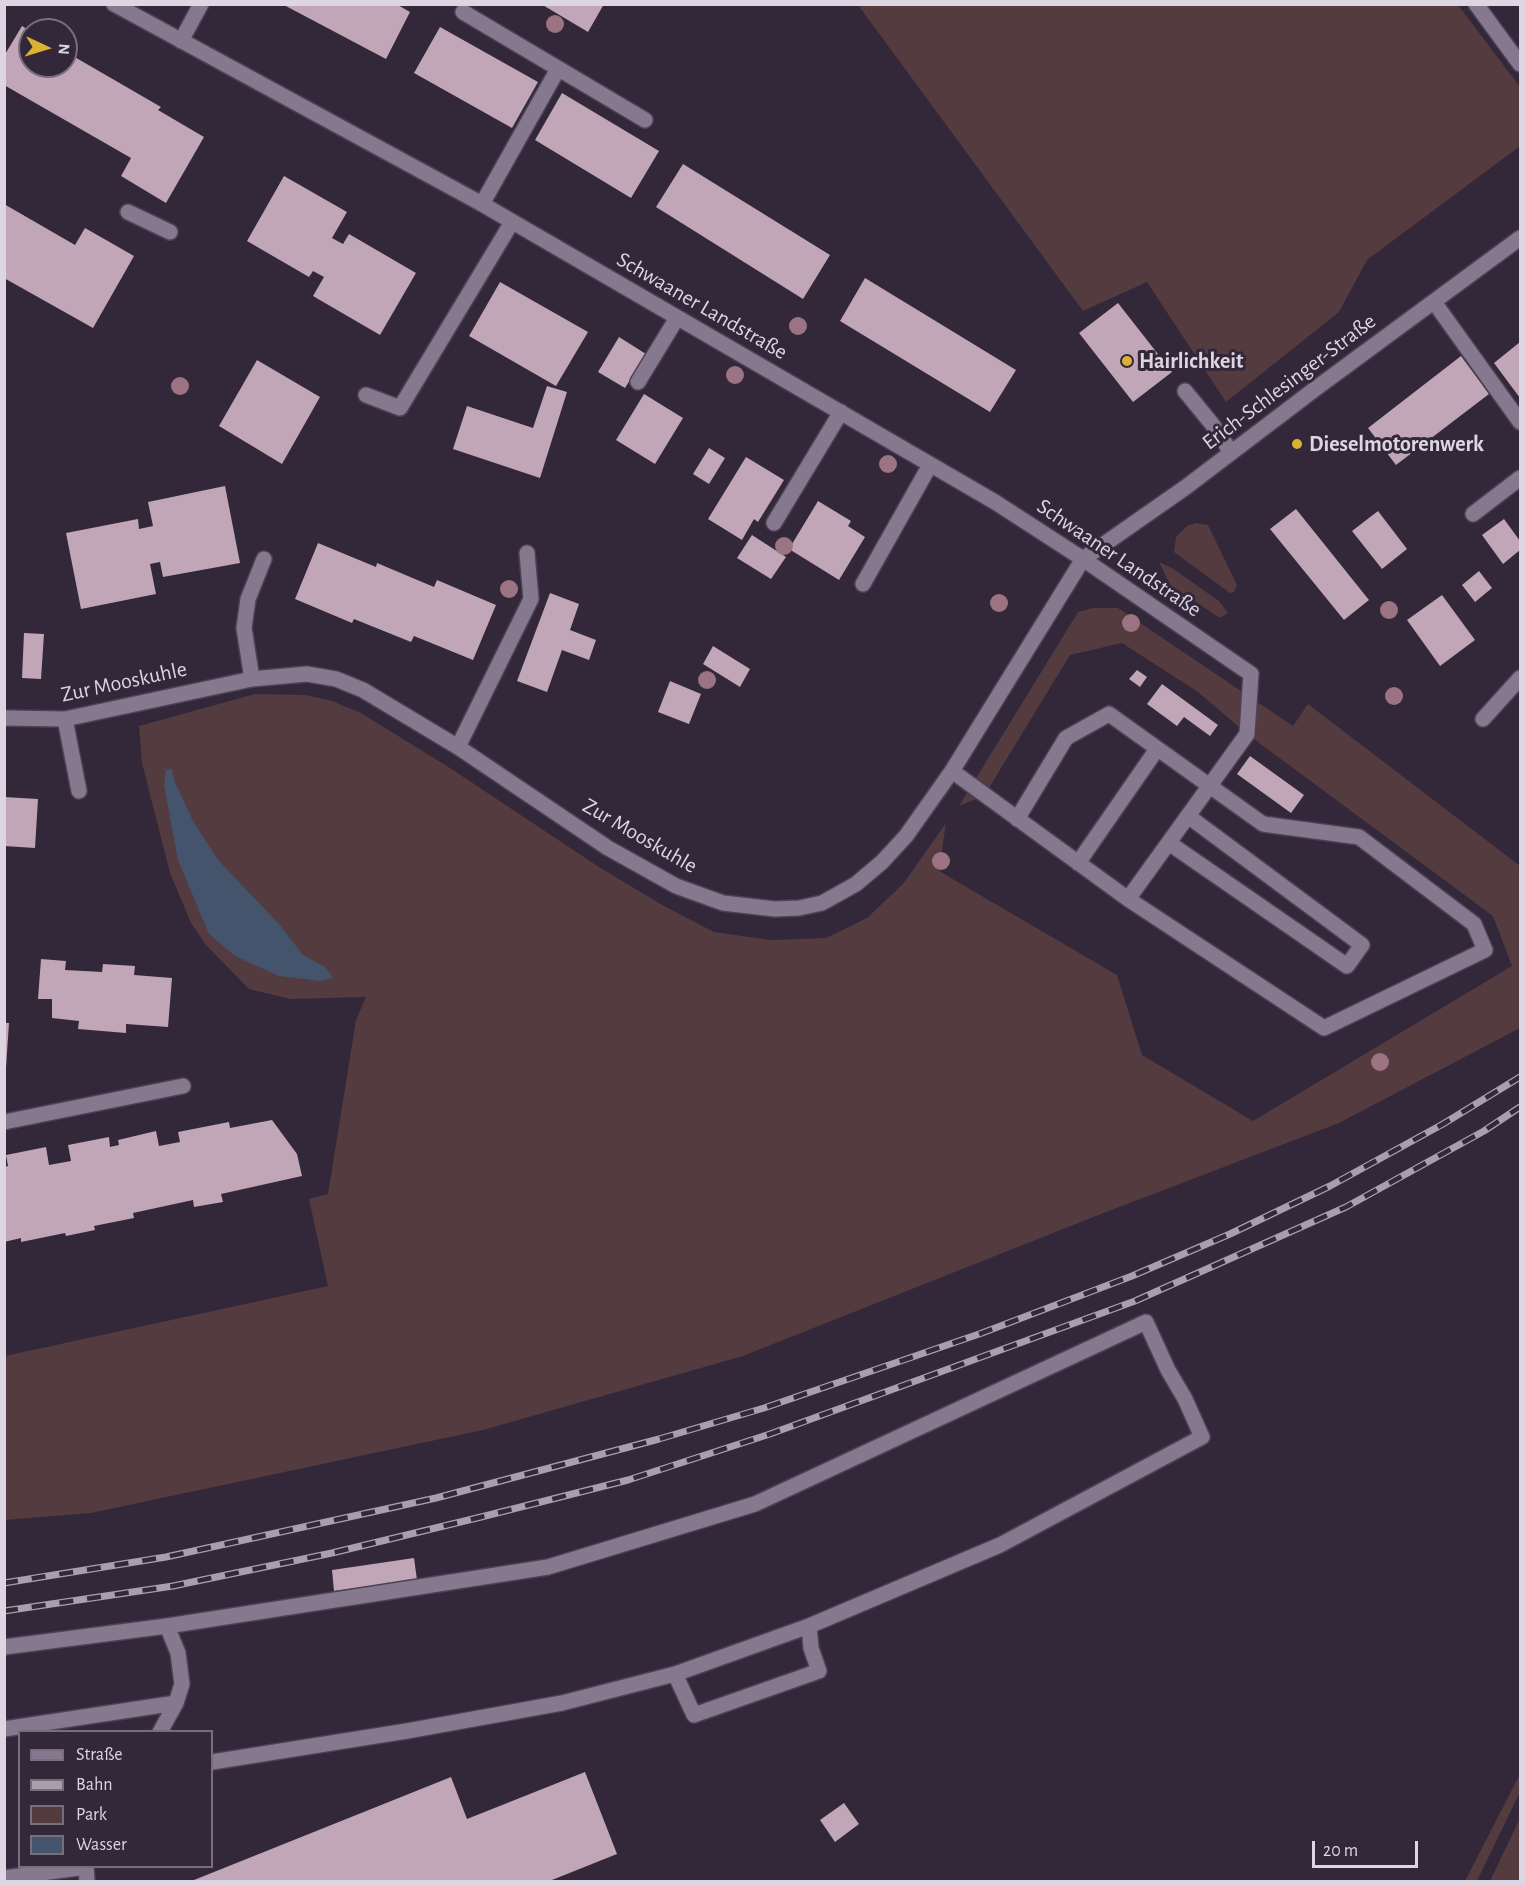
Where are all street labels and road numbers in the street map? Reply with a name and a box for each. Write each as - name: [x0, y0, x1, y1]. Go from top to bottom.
- street label: Schwaaner Landstraße: [612, 246, 792, 366]
- street label: Erich-Schlesinger-Straße: [1197, 308, 1381, 456]
- street label: Schwaaner Landstraße: [1032, 493, 1206, 623]
- street label: Zur Mooskuhle: [59, 656, 189, 708]
- street label: Zur Mooskuhle: [578, 793, 702, 879]

